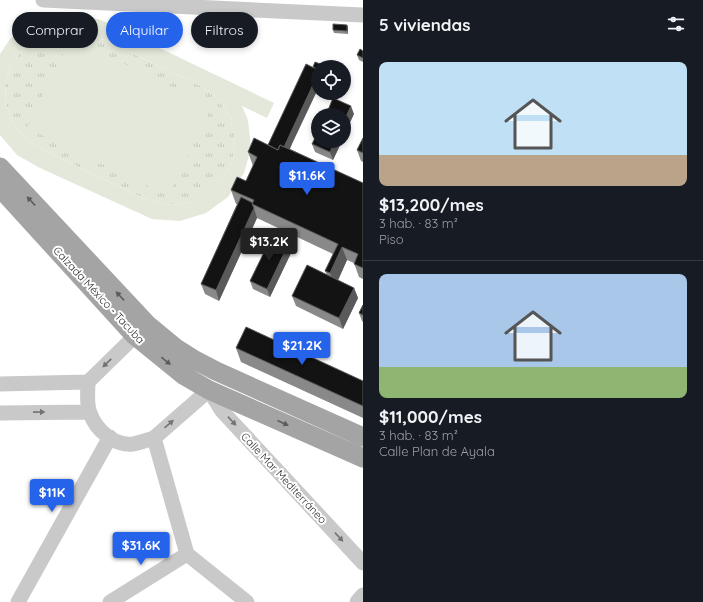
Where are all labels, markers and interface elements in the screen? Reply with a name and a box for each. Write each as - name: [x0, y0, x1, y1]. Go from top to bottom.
- chip: Comprar: [12, 12, 98, 48]
- chip: Alquilar: [106, 12, 183, 48]
- chip: Filtros: [191, 12, 258, 48]
- icon: filters: [665, 13, 687, 35]
- text: 5 viviendas: [379, 14, 470, 35]
- map controls: [311, 60, 351, 148]
- button: locate: [311, 60, 351, 100]
- icon: home: [497, 88, 569, 160]
- button: layers: [311, 108, 351, 148]
- pin: $11.6K: [274, 162, 340, 196]
- text: $11.6K: [289, 167, 325, 183]
- text: $13,200/mes: [379, 194, 484, 215]
- one-way arrow: [27, 196, 36, 206]
- text: 3 hab. · 83 m²: [379, 215, 458, 231]
- pin: $13.2K: [236, 228, 302, 262]
- text: Piso: [379, 231, 403, 247]
- text: $13.2K: [250, 233, 288, 249]
- street label: Calzada México - Tacuba: [50, 244, 148, 346]
- one-way arrow: [115, 291, 125, 301]
- icon: home: [497, 300, 569, 372]
- pin: $21.2K: [269, 332, 335, 366]
- text: $21.2K: [282, 337, 322, 353]
- one-way arrow: [160, 356, 171, 365]
- one-way arrow: [102, 358, 112, 368]
- text: $11,000/mes: [379, 406, 482, 427]
- one-way arrow: [33, 409, 45, 416]
- one-way arrow: [227, 416, 236, 426]
- one-way arrow: [164, 419, 175, 428]
- one-way arrow: [277, 420, 289, 426]
- text: 3 hab. · 83 m²: [379, 427, 458, 443]
- street label: Calle Mar Mediterráneo: [238, 430, 330, 527]
- text: Calle Plan de Ayala: [379, 443, 495, 459]
- pin: $11K: [28, 479, 76, 513]
- text: $11K: [39, 484, 65, 500]
- pin: $31.6K: [108, 532, 174, 566]
- one-way arrow: [334, 532, 344, 542]
- text: $31.6K: [122, 537, 160, 553]

